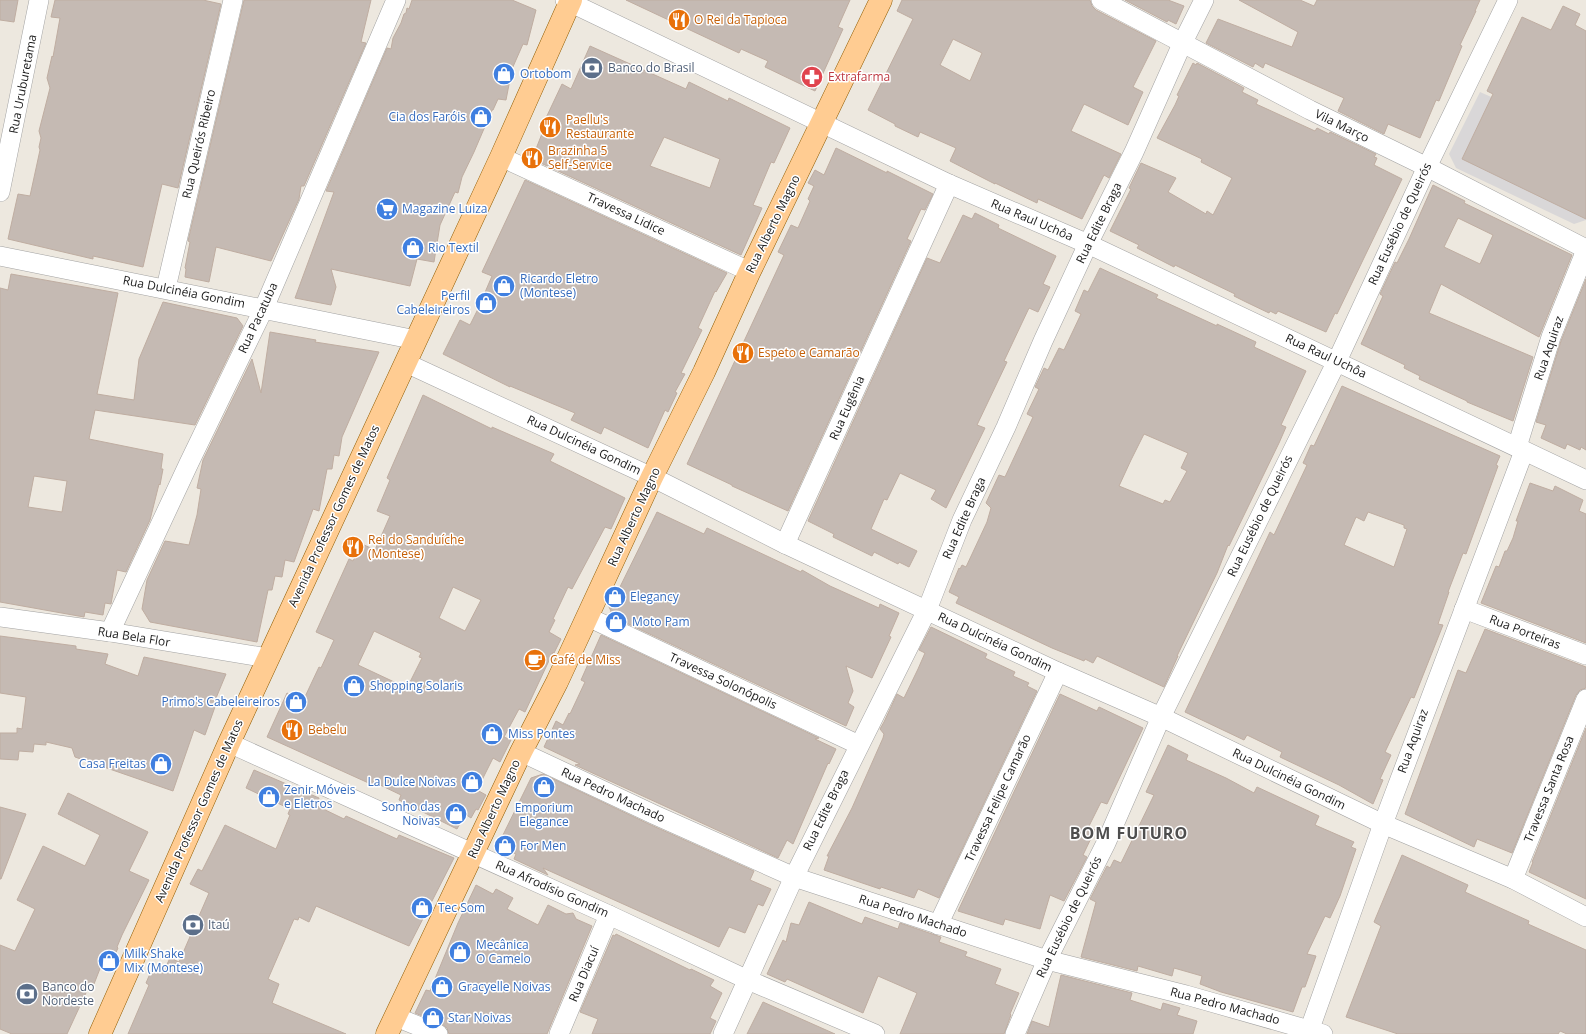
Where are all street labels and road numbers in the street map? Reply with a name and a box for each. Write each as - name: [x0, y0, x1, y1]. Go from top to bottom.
- street label: Rua Uruburetama: [5, 33, 40, 135]
- street label: Rua Queirós Ribeiro: [178, 88, 219, 200]
- street label: Vila Março: [1312, 105, 1372, 146]
- street label: Rua Eusébio de Queirós: [1364, 160, 1436, 288]
- street label: Rua Alberto Magno: [741, 172, 804, 276]
- street label: Rua Edite Braga: [1072, 179, 1126, 266]
- street label: Travessa Lidice: [584, 188, 668, 239]
- street label: Rua Raul Uchôa: [988, 195, 1076, 245]
- street label: Rua Dulcinéia Gondim: [122, 271, 247, 312]
- street label: Rua Pacatuba: [234, 280, 281, 356]
- street label: Rua Aquiraz: [1530, 313, 1568, 382]
- street label: Rua Raul Uchôa: [1283, 329, 1370, 382]
- street label: Rua Eugênia: [825, 373, 868, 443]
- street label: Rua Dulcinéia Gondim: [524, 411, 644, 478]
- street label: Avenida Professor Gomes de Matos: [284, 422, 383, 610]
- street label: Rua Eusébio de Queirós: [1223, 452, 1297, 579]
- street label: Rua Alberto Magno: [603, 465, 664, 569]
- street label: Rua Edite Braga: [938, 474, 989, 562]
- street label: Rua Dulcinéia Gondim: [935, 608, 1055, 675]
- street label: Rua Porteiras: [1487, 610, 1564, 653]
- street label: Rua Bela Flor: [97, 622, 172, 651]
- street label: Travessa Solonópolis: [667, 648, 780, 713]
- street label: Rua Aquiraz: [1393, 706, 1432, 775]
- street label: Avenida Professor Gomes de Matos: [150, 716, 247, 905]
- street label: Travessa Felipe Camarão: [960, 731, 1035, 864]
- street label: Travessa Santa Rosa: [1519, 733, 1578, 845]
- street label: Rua Dulcinéia Gondim: [1230, 744, 1349, 813]
- street label: Rua Alberto Magno: [463, 757, 524, 861]
- street label: Rua Pedro Machado: [558, 763, 668, 826]
- street label: Rua Edite Braga: [799, 766, 853, 853]
- street label: Rua Eusébio de Queirós: [1032, 853, 1106, 980]
- street label: Rua Afrodísio Gondim: [493, 856, 612, 921]
- street label: Rua Pedro Machado: [857, 890, 969, 941]
- street label: Rua Diacuí: [564, 942, 603, 1004]
- street label: Rua Pedro Machado: [1168, 983, 1282, 1028]

